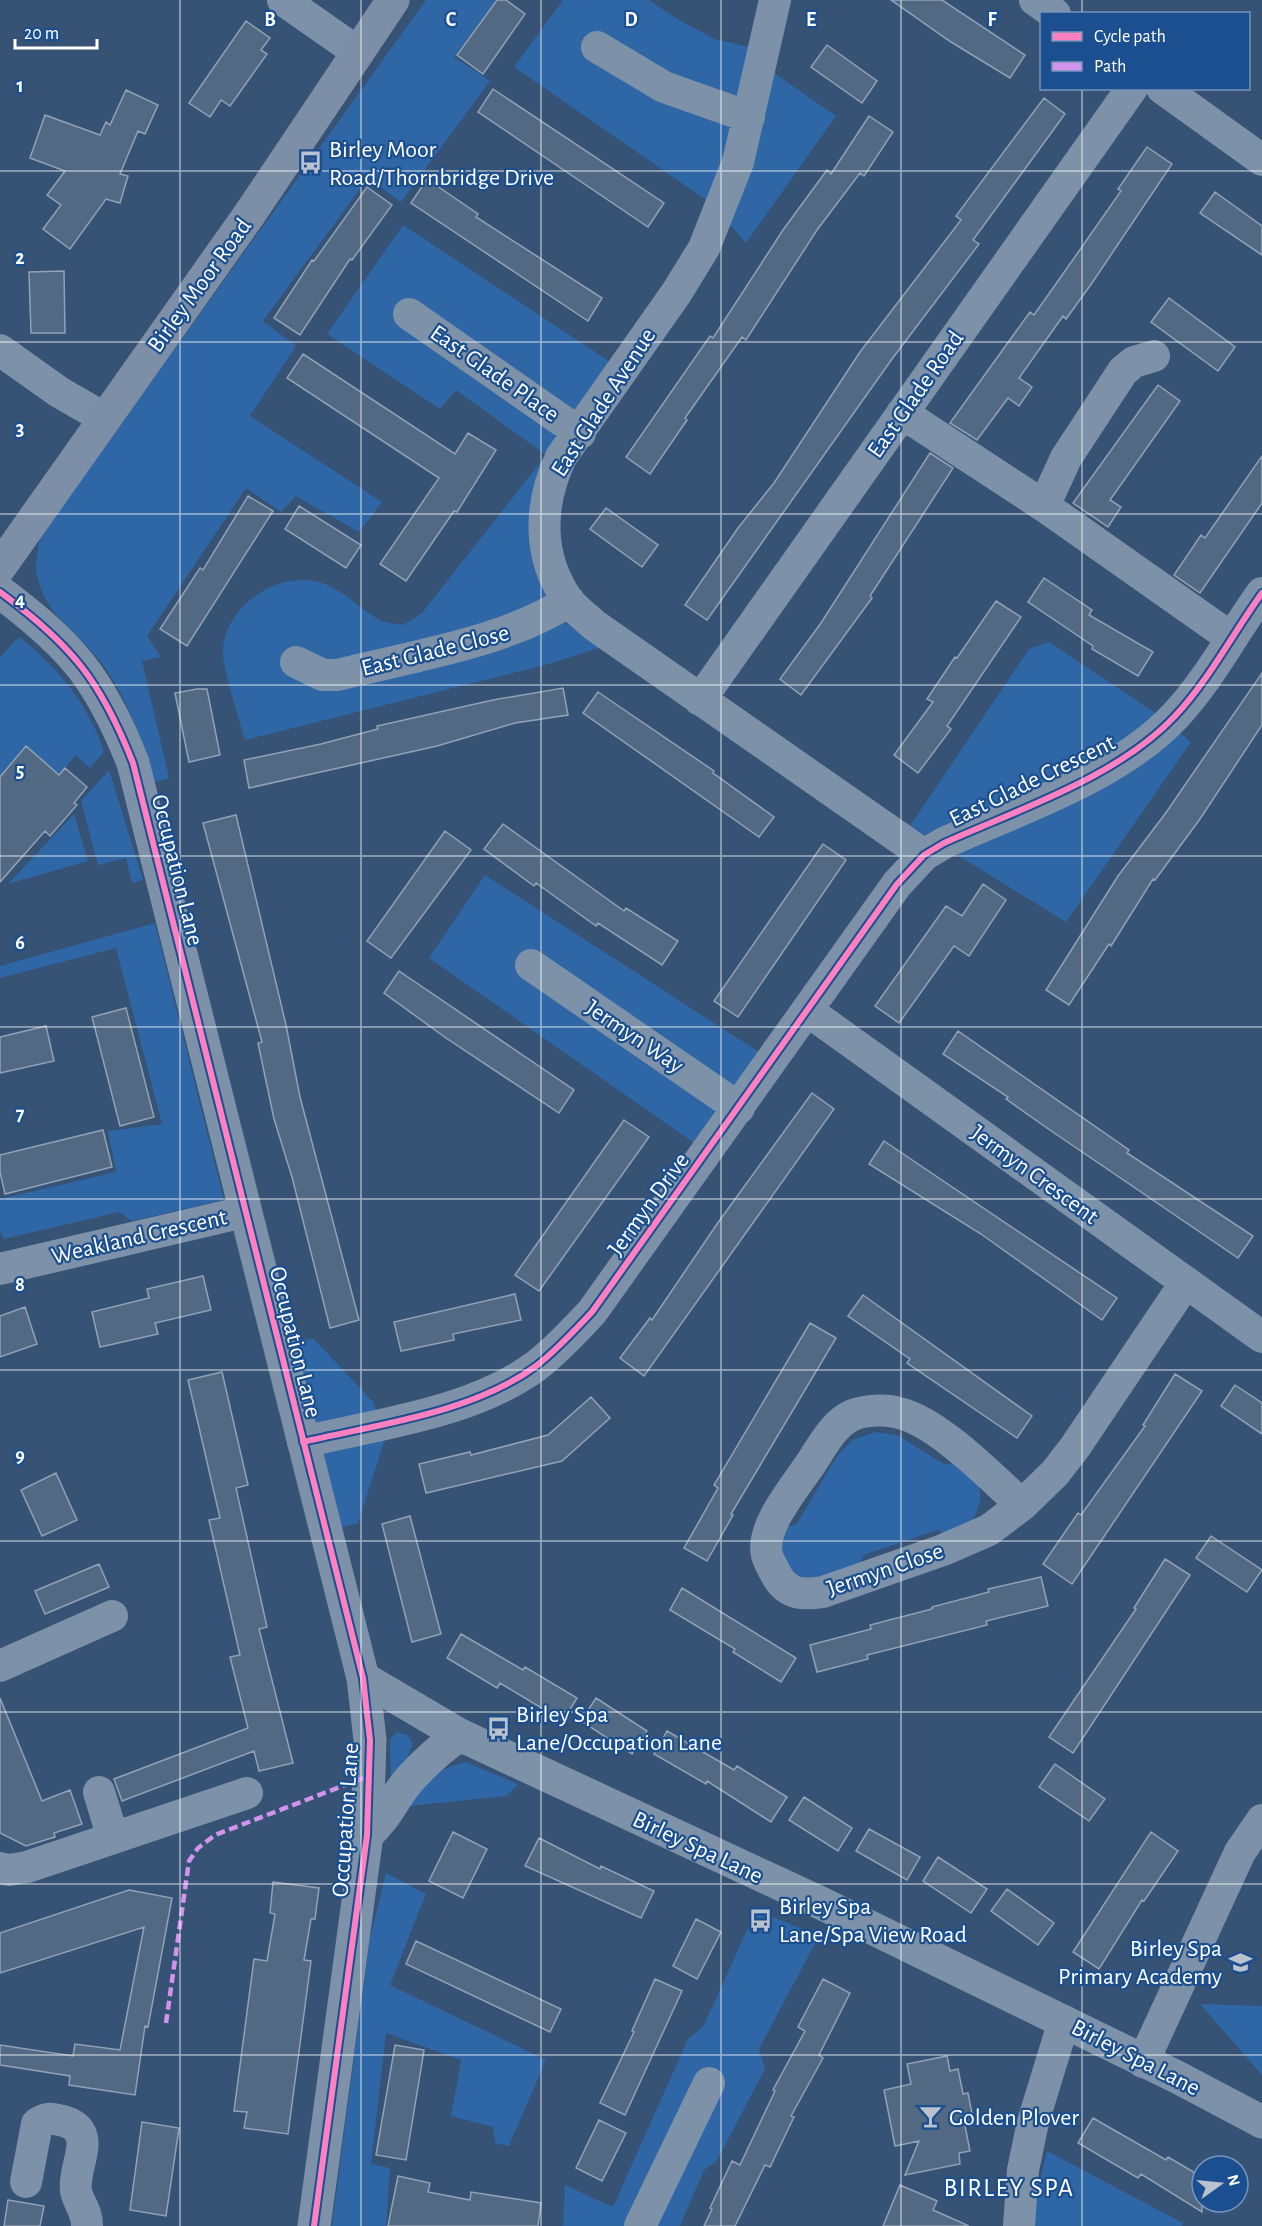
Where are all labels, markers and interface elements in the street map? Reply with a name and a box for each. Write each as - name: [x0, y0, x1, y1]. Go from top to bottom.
- text: B: [264, 10, 276, 30]
- text: C: [446, 10, 457, 30]
- text: D: [624, 10, 638, 30]
- text: E: [806, 10, 816, 30]
- text: F: [987, 10, 997, 30]
- scale bar: [15, 12, 98, 50]
- legend: [1040, 12, 1250, 90]
- text: 20 m: [24, 25, 59, 43]
- text: Cycle path: [1094, 28, 1166, 46]
- text: Path: [1094, 58, 1126, 76]
- text: 1: [16, 76, 24, 96]
- place label: Birley Moor Road/Thornbridge Drive: [329, 138, 554, 190]
- bus stop icon: Birley Moor Road/Thornbridge Drive: [298, 150, 324, 176]
- street label: Birley Moor Road: [143, 214, 256, 357]
- text: 2: [15, 248, 25, 268]
- street label: East Glade Place: [426, 321, 563, 427]
- street label: East Glade Avenue: [547, 324, 661, 481]
- street label: East Glade Road: [863, 327, 968, 462]
- text: 3: [16, 419, 24, 439]
- text: 4: [15, 590, 25, 610]
- street label: East Glade Close: [359, 621, 512, 681]
- street label: East Glade Crescent: [946, 730, 1119, 831]
- text: 5: [16, 761, 24, 781]
- street label: Occupation Lane: [147, 792, 207, 948]
- text: 6: [15, 933, 25, 953]
- street label: Jermyn Way: [581, 995, 688, 1078]
- text: 7: [16, 1104, 25, 1124]
- street label: Jermyn Crescent: [966, 1121, 1103, 1229]
- street label: Jermyn Drive: [604, 1149, 694, 1261]
- street label: Weakland Crescent: [49, 1205, 229, 1269]
- street label: Occupation Lane: [265, 1264, 325, 1420]
- text: 8: [15, 1275, 25, 1295]
- text: 9: [15, 1446, 25, 1466]
- street label: Jermyn Close: [824, 1539, 947, 1601]
- place label: Birley Spa Lane/Occupation Lane: [516, 1703, 722, 1755]
- bus stop icon: Birley Spa Lane/Occupation Lane: [485, 1715, 511, 1741]
- street label: Occupation Lane: [329, 1742, 363, 1898]
- street label: Birley Spa Lane: [629, 1807, 766, 1888]
- place label: Birley Spa Lane/Spa View Road: [779, 1895, 967, 1947]
- bus stop icon: Birley Spa Lane/Spa View Road: [748, 1907, 774, 1933]
- place label: Birley Spa Primary Academy: [1058, 1937, 1222, 1989]
- school or university icon: Birley Spa Primary Academy: [1227, 1949, 1253, 1975]
- street label: Birley Spa Lane: [1067, 2015, 1204, 2100]
- bar icon: Golden Plover: [918, 2104, 944, 2130]
- place label: Golden Plover: [949, 2106, 1079, 2130]
- north arrow: [1190, 2154, 1250, 2214]
- text: N: [1224, 2173, 1243, 2188]
- district label: BIRLEY SPA: [943, 2175, 1075, 2201]

